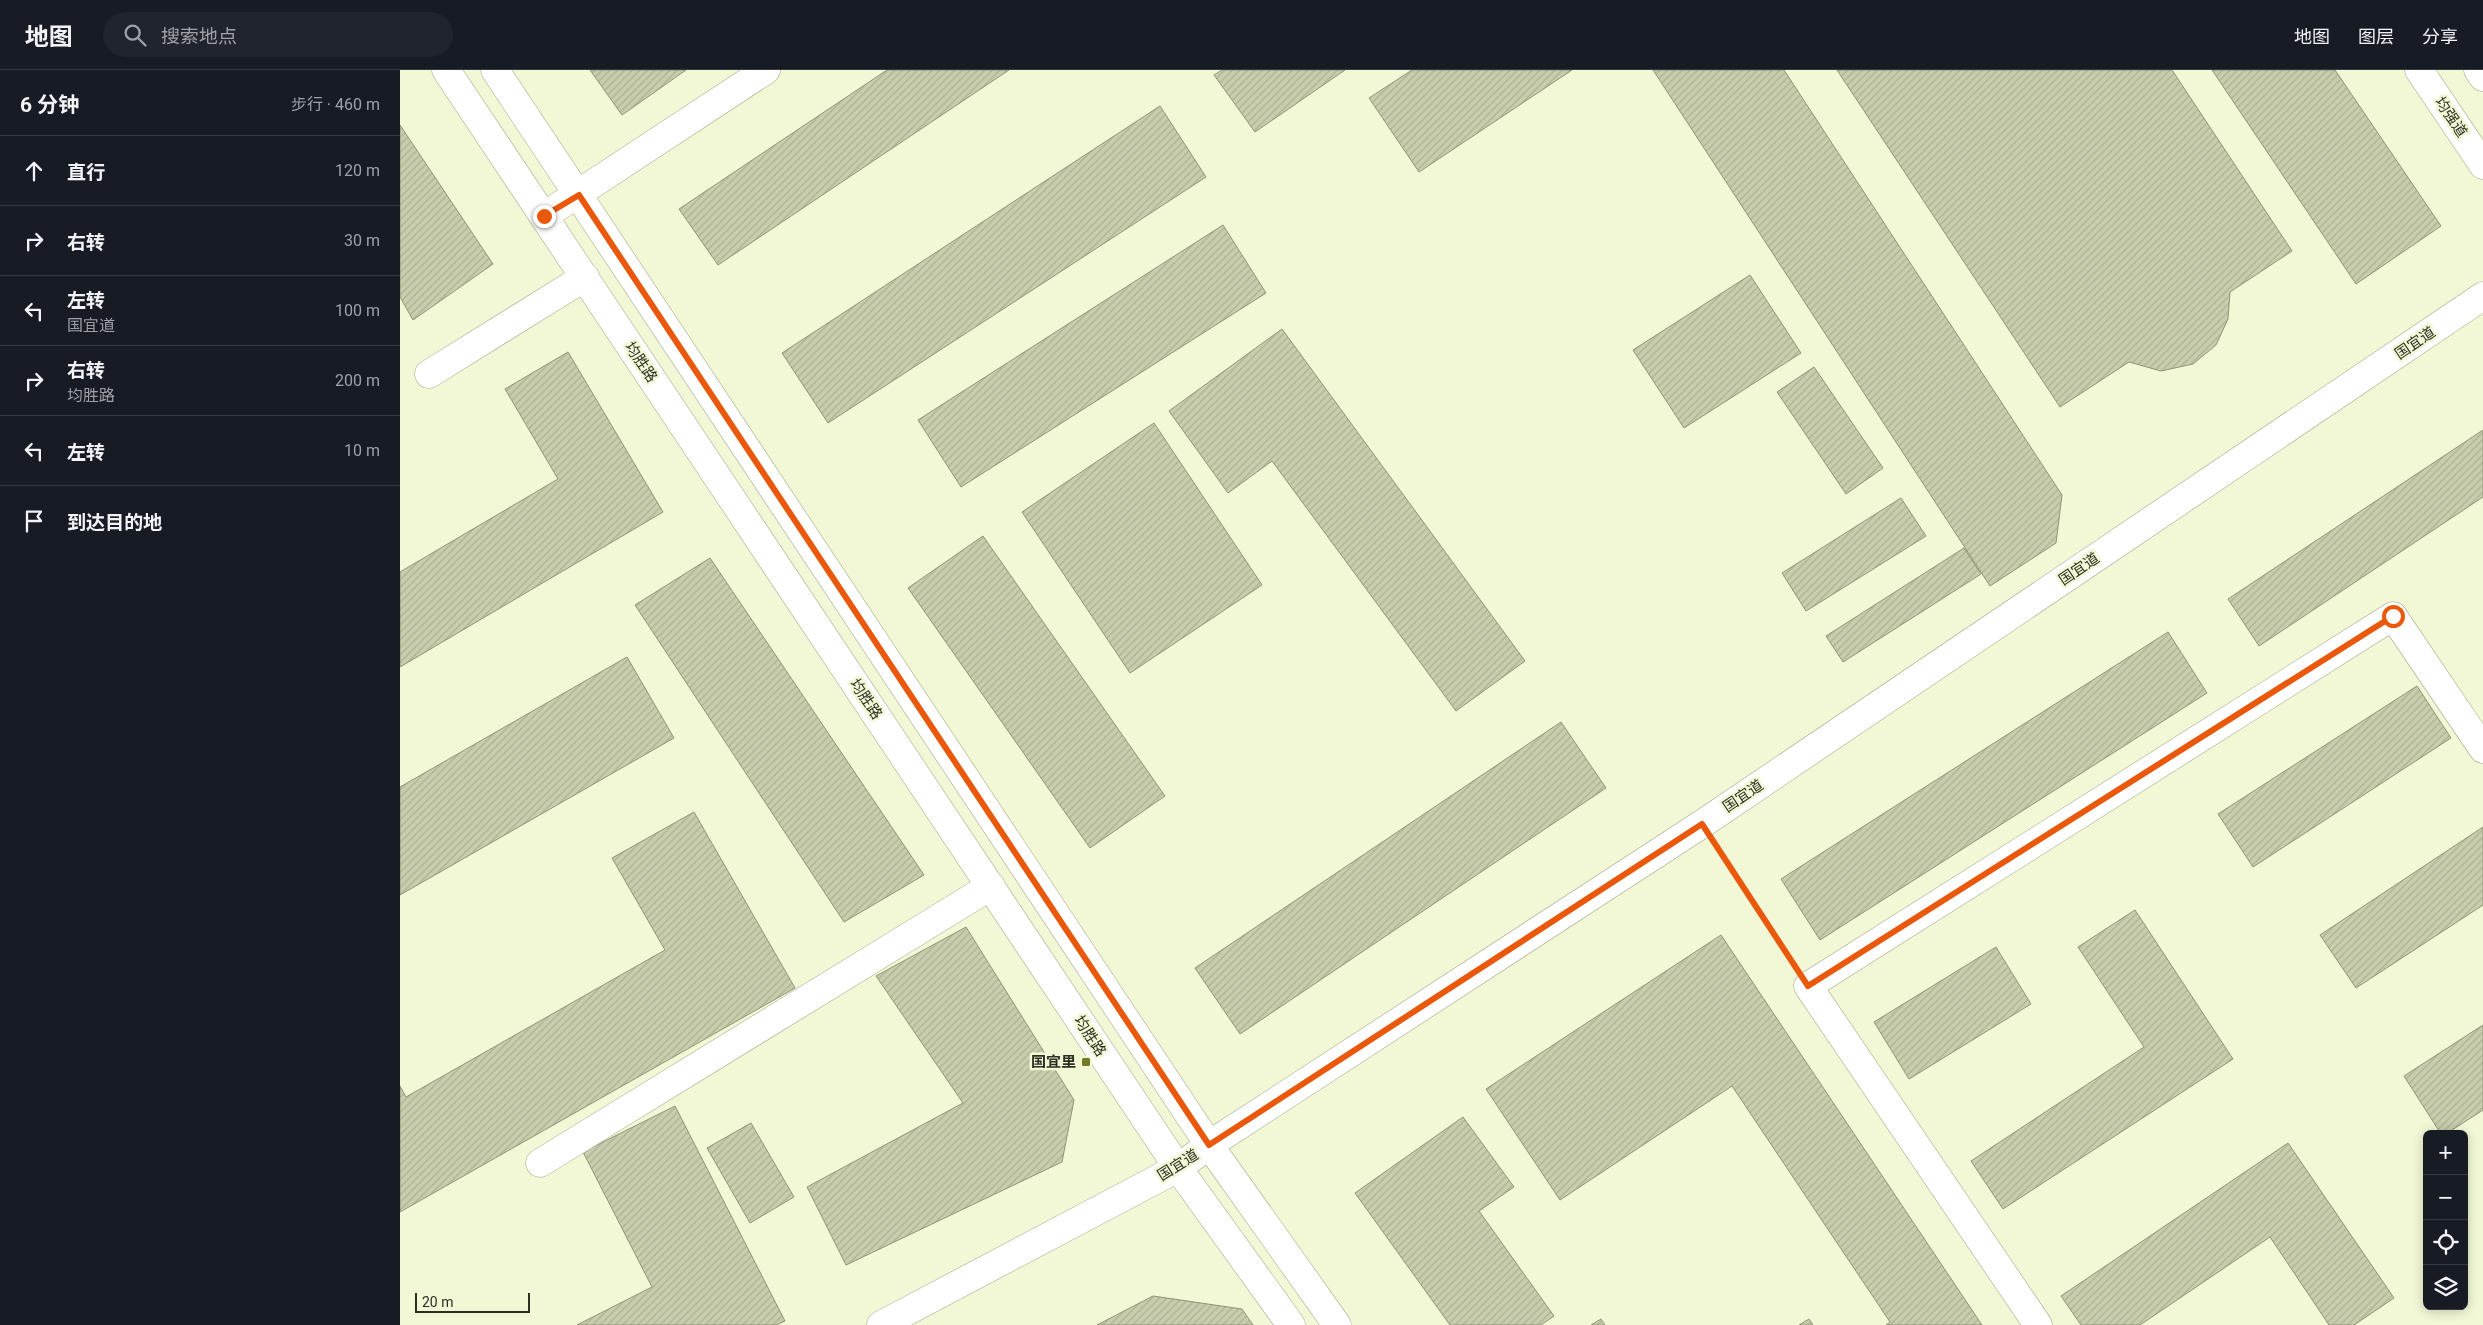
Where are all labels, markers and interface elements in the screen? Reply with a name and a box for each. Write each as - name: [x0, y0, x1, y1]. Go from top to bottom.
- search box: [103, 12, 453, 57]
- icon: search: [121, 21, 149, 49]
- text: 地图: [25, 23, 73, 51]
- text: 搜索地点: [161, 25, 237, 48]
- text: 地图: [2294, 26, 2330, 47]
- text: 图层: [2358, 26, 2394, 47]
- text: 分享: [2422, 26, 2458, 47]
- text: 6 分钟: [20, 93, 79, 117]
- street label: 均强道: [2431, 93, 2471, 141]
- text: 步行 · 460 m: [291, 95, 380, 114]
- icon: ahead: [20, 157, 48, 185]
- text: 直行: [67, 161, 105, 184]
- text: 120 m: [335, 161, 380, 180]
- route end: [533, 205, 556, 228]
- icon: right: [20, 227, 48, 255]
- text: 右转: [67, 231, 105, 254]
- text: 30 m: [344, 231, 380, 250]
- text: 左转: [67, 289, 105, 312]
- icon: left: [20, 297, 48, 325]
- text: 100 m: [335, 301, 380, 320]
- text: 国宜道: [67, 316, 115, 335]
- street label: 国宜道: [2391, 323, 2439, 363]
- street label: 均胜路: [621, 338, 661, 386]
- text: 右转: [67, 359, 105, 382]
- icon: right: [20, 367, 48, 395]
- text: 200 m: [335, 371, 380, 390]
- text: 均胜路: [67, 386, 115, 405]
- icon: left: [20, 437, 48, 465]
- text: 左转: [67, 441, 105, 464]
- text: 10 m: [344, 441, 380, 460]
- icon: arrive: [20, 507, 48, 535]
- text: 到达目的地: [67, 511, 162, 534]
- street label: 国宜道: [2055, 549, 2103, 589]
- route start: [2382, 605, 2405, 628]
- street label: 均胜路: [846, 675, 886, 723]
- street label: 国宜道: [1719, 776, 1767, 816]
- street label: 均胜路: [1070, 1012, 1110, 1060]
- place label: 国宜里: [1031, 1053, 1076, 1071]
- marker: 国宜里: [1080, 1056, 1092, 1068]
- map controls: [2423, 1130, 2468, 1310]
- button: +: [2423, 1130, 2468, 1175]
- street label: 国宜道: [1154, 1145, 1202, 1185]
- button: −: [2423, 1175, 2468, 1220]
- button: locate: [2423, 1220, 2468, 1265]
- button: layers: [2423, 1265, 2468, 1310]
- scale bar: [415, 1290, 530, 1313]
- text: 20 m: [422, 1294, 454, 1310]

